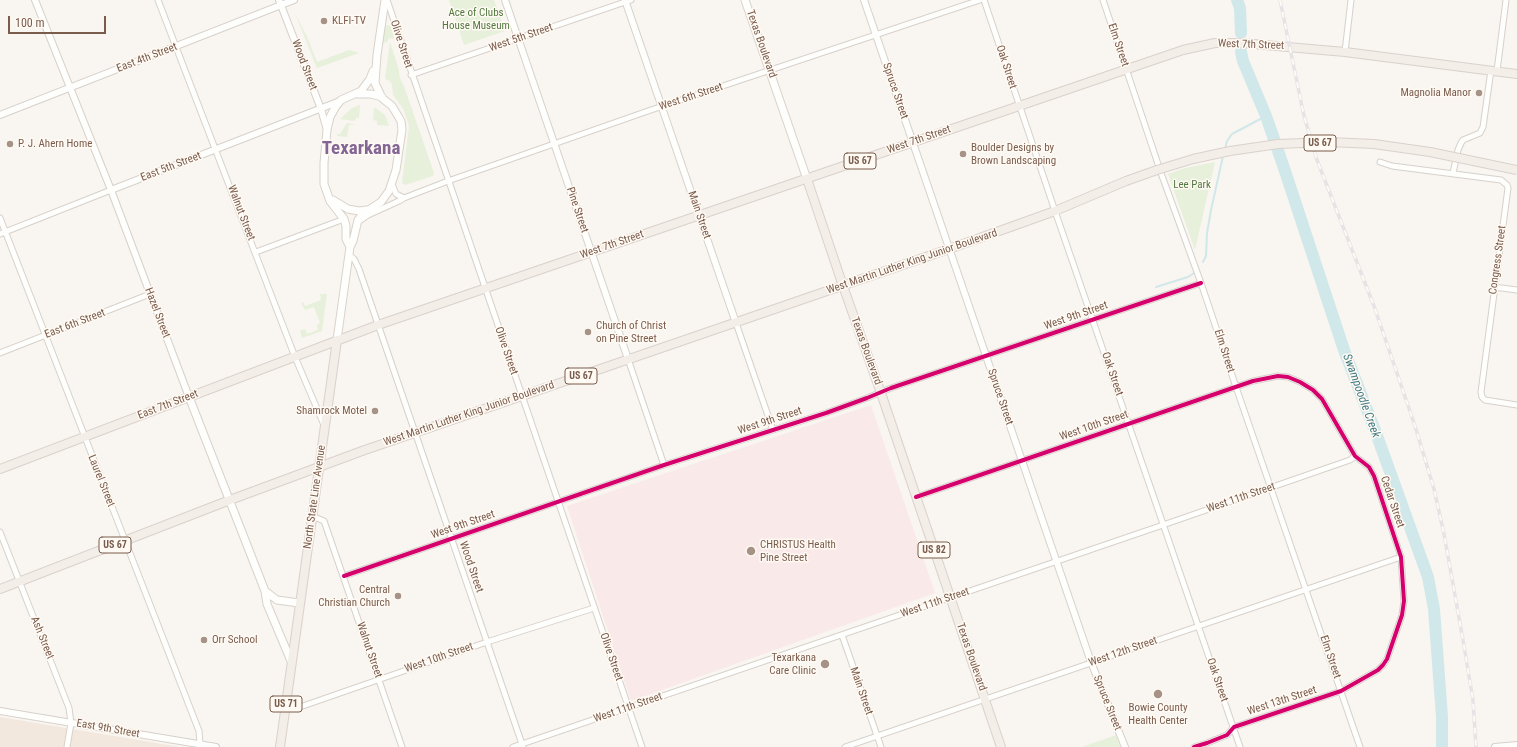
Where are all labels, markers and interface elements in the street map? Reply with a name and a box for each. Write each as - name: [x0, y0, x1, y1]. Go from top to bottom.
- park label: Ace of Clubs House Museum: [442, 6, 510, 32]
- scale bar: [10, 8, 108, 34]
- street label: Texas Boulevard: [743, 8, 779, 80]
- place label: KLFI-TV: [332, 14, 366, 28]
- text: 100 m: [15, 16, 45, 30]
- marker: KLFI-TV: [319, 16, 329, 26]
- street label: Olive Street: [387, 18, 415, 70]
- street label: West 5th Street: [487, 21, 555, 55]
- street label: Elm Street: [1105, 22, 1131, 68]
- street label: West 7th Street: [1218, 37, 1284, 53]
- street label: Wood Street: [288, 38, 320, 92]
- street label: East 4th Street: [115, 40, 179, 76]
- street label: Oak Street: [993, 43, 1019, 91]
- street label: Spruce Street: [879, 61, 911, 121]
- street label: West 6th Street: [657, 80, 725, 114]
- place label: Magnolia Manor: [1401, 86, 1471, 100]
- marker: Magnolia Manor: [1474, 88, 1484, 98]
- street label: West 7th Street: [885, 123, 953, 157]
- road number: US 67: [1304, 135, 1336, 151]
- place label: P. J. Ahern Home: [18, 137, 92, 151]
- district label: Texarkana: [322, 138, 400, 160]
- marker: P. J. Ahern Home: [5, 139, 15, 149]
- place label: Boulder Designs by Brown Landscaping: [971, 141, 1056, 167]
- street label: East 5th Street: [139, 149, 203, 185]
- marker: Boulder Designs by Brown Landscaping: [958, 149, 968, 159]
- road number: US 67: [844, 153, 876, 169]
- park label: Lee Park: [1173, 178, 1211, 192]
- street label: Walnut Street: [224, 183, 258, 243]
- street label: Pine Street: [563, 185, 591, 235]
- street label: Main Street: [685, 189, 713, 241]
- street label: Congress Street: [1487, 225, 1509, 295]
- street label: West Martin Luther King Junior Boulevard: [825, 227, 999, 297]
- street label: West 7th Street: [578, 228, 646, 262]
- street label: Hazel Street: [141, 286, 173, 340]
- street label: West 9th Street: [1042, 299, 1110, 333]
- street label: East 6th Street: [43, 306, 107, 342]
- street label: Texas Boulevard: [848, 315, 884, 387]
- place label: Church of Christ on Pine Street: [596, 319, 666, 345]
- street label: Olive Street: [492, 325, 520, 377]
- marker: Church of Christ on Pine Street: [583, 327, 593, 337]
- street label: Elm Street: [1211, 328, 1237, 374]
- street label: Oak Street: [1098, 351, 1126, 397]
- water label: Swampoodle Creek: [1339, 352, 1383, 440]
- street label: Spruce Street: [984, 367, 1016, 427]
- road number: US 67: [565, 368, 597, 384]
- street label: West Martin Luther King Junior Boulevard: [382, 379, 556, 449]
- street label: East 7th Street: [136, 387, 200, 423]
- place label: Shamrock Motel: [296, 404, 367, 418]
- street label: West 9th Street: [736, 404, 804, 438]
- marker: Shamrock Motel: [370, 406, 380, 416]
- street label: West 10th Street: [1058, 408, 1130, 444]
- street label: North State Line Avenue: [301, 444, 329, 550]
- street label: Laurel Street: [85, 453, 117, 509]
- street label: Cedar Street: [1377, 474, 1407, 530]
- street label: West 11th Street: [1205, 480, 1277, 516]
- street label: West 9th Street: [429, 508, 497, 542]
- road number: US 67: [99, 537, 131, 553]
- place label: CHRISTUS Health Pine Street: [760, 538, 836, 564]
- street label: Wood Street: [456, 540, 486, 594]
- road number: US 82: [918, 542, 950, 558]
- marker: CHRISTUS Health Pine Street: [745, 545, 757, 557]
- place label: Central Christian Church: [318, 583, 390, 609]
- street label: West 11th Street: [899, 585, 971, 621]
- marker: Central Christian Church: [393, 591, 403, 601]
- street label: Ash Street: [27, 615, 57, 661]
- street label: Walnut Street: [353, 620, 385, 680]
- street label: Texas Boulevard: [953, 621, 989, 693]
- street label: Olive Street: [597, 631, 625, 683]
- place label: Orr School: [212, 633, 258, 647]
- street label: West 12th Street: [1087, 634, 1159, 670]
- street label: Elm Street: [1317, 634, 1343, 680]
- marker: Orr School: [199, 635, 209, 645]
- street label: West 10th Street: [403, 640, 475, 676]
- place label: Texarkana Care Clinic: [769, 651, 816, 677]
- street label: Oak Street: [1203, 657, 1231, 703]
- marker: Texarkana Care Clinic: [819, 658, 831, 670]
- street label: Main Street: [847, 665, 875, 717]
- street label: Spruce Street: [1090, 673, 1124, 733]
- street label: West 13th Street: [1246, 684, 1318, 718]
- marker: Bowie County Health Center: [1152, 688, 1164, 700]
- street label: West 11th Street: [592, 690, 664, 726]
- road number: US 71: [270, 696, 302, 712]
- place label: Bowie County Health Center: [1128, 701, 1188, 727]
- street label: East 9th Street: [75, 717, 141, 741]

